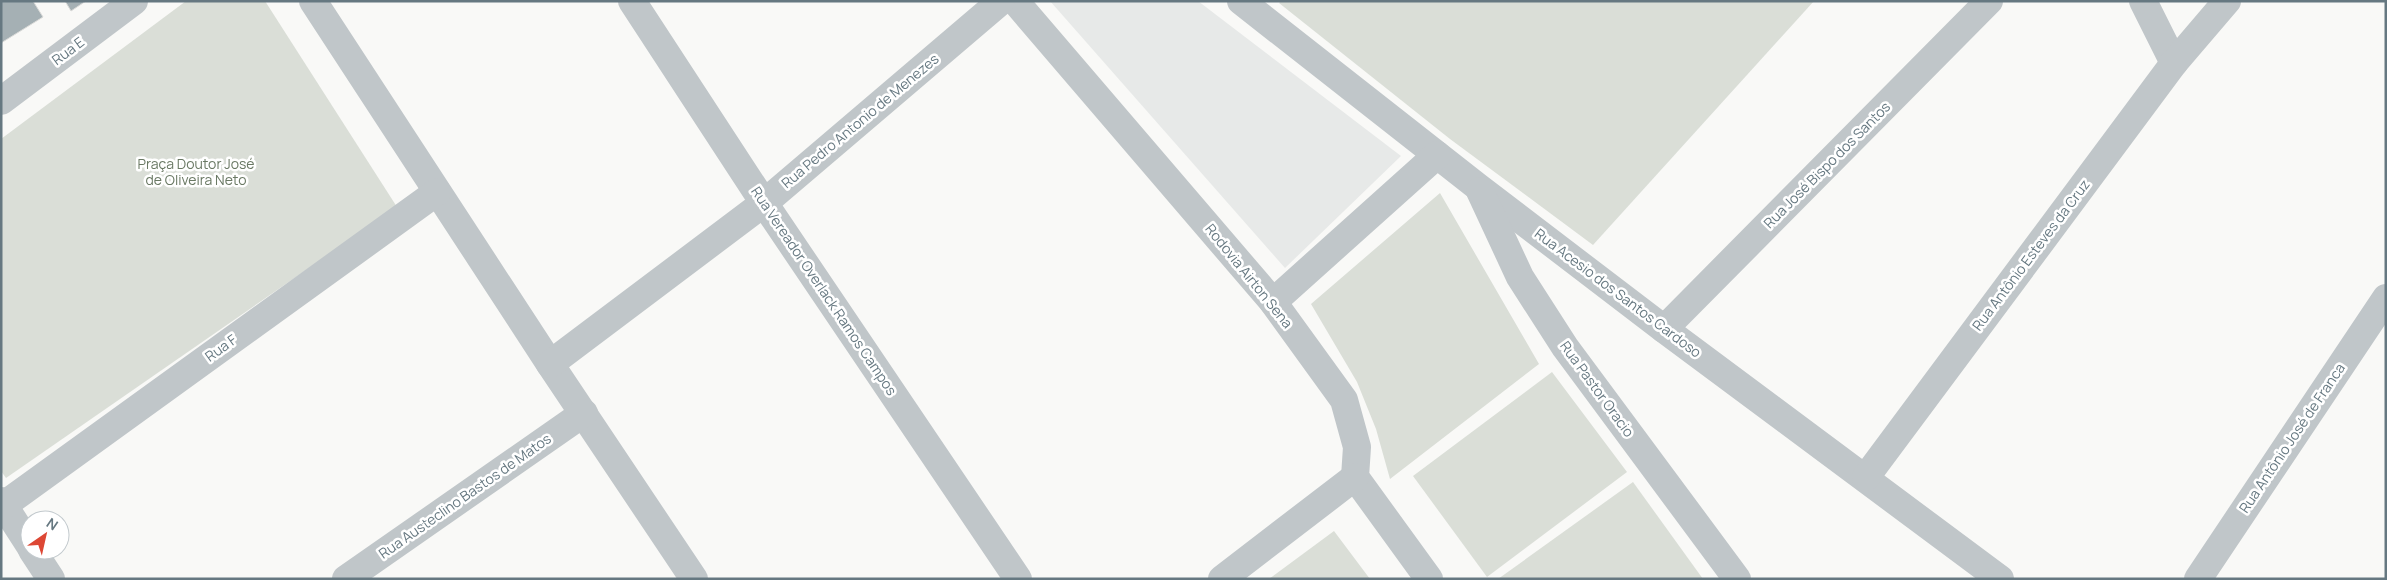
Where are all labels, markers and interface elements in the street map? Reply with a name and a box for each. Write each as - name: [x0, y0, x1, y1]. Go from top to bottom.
- street label: Rua E: [48, 32, 88, 69]
- street label: Rua Pedro Antonio de Menezes: [777, 49, 942, 192]
- street label: Rua José Bispo dos Santos: [1759, 97, 1894, 232]
- park label: Praça Doutor José de Oliveira Neto: [138, 154, 254, 189]
- street label: Rua Antônio Esteves da Cruz: [1967, 175, 2094, 334]
- street label: Rua Vereador Overlack Ramos Campos: [747, 183, 902, 399]
- street label: Rodovia Airton Sena: [1201, 220, 1297, 332]
- street label: Rua Acesio dos Santos Cardoso: [1531, 224, 1705, 362]
- street label: Rua F: [201, 330, 240, 366]
- street label: Rua Pastor Oracio: [1556, 337, 1639, 440]
- street label: Rua Antônio José de Franca: [2234, 359, 2349, 516]
- street label: Rua Austeclino Bastos de Matos: [375, 429, 555, 563]
- north arrow: [20, 510, 70, 560]
- text: N: [43, 513, 62, 534]

